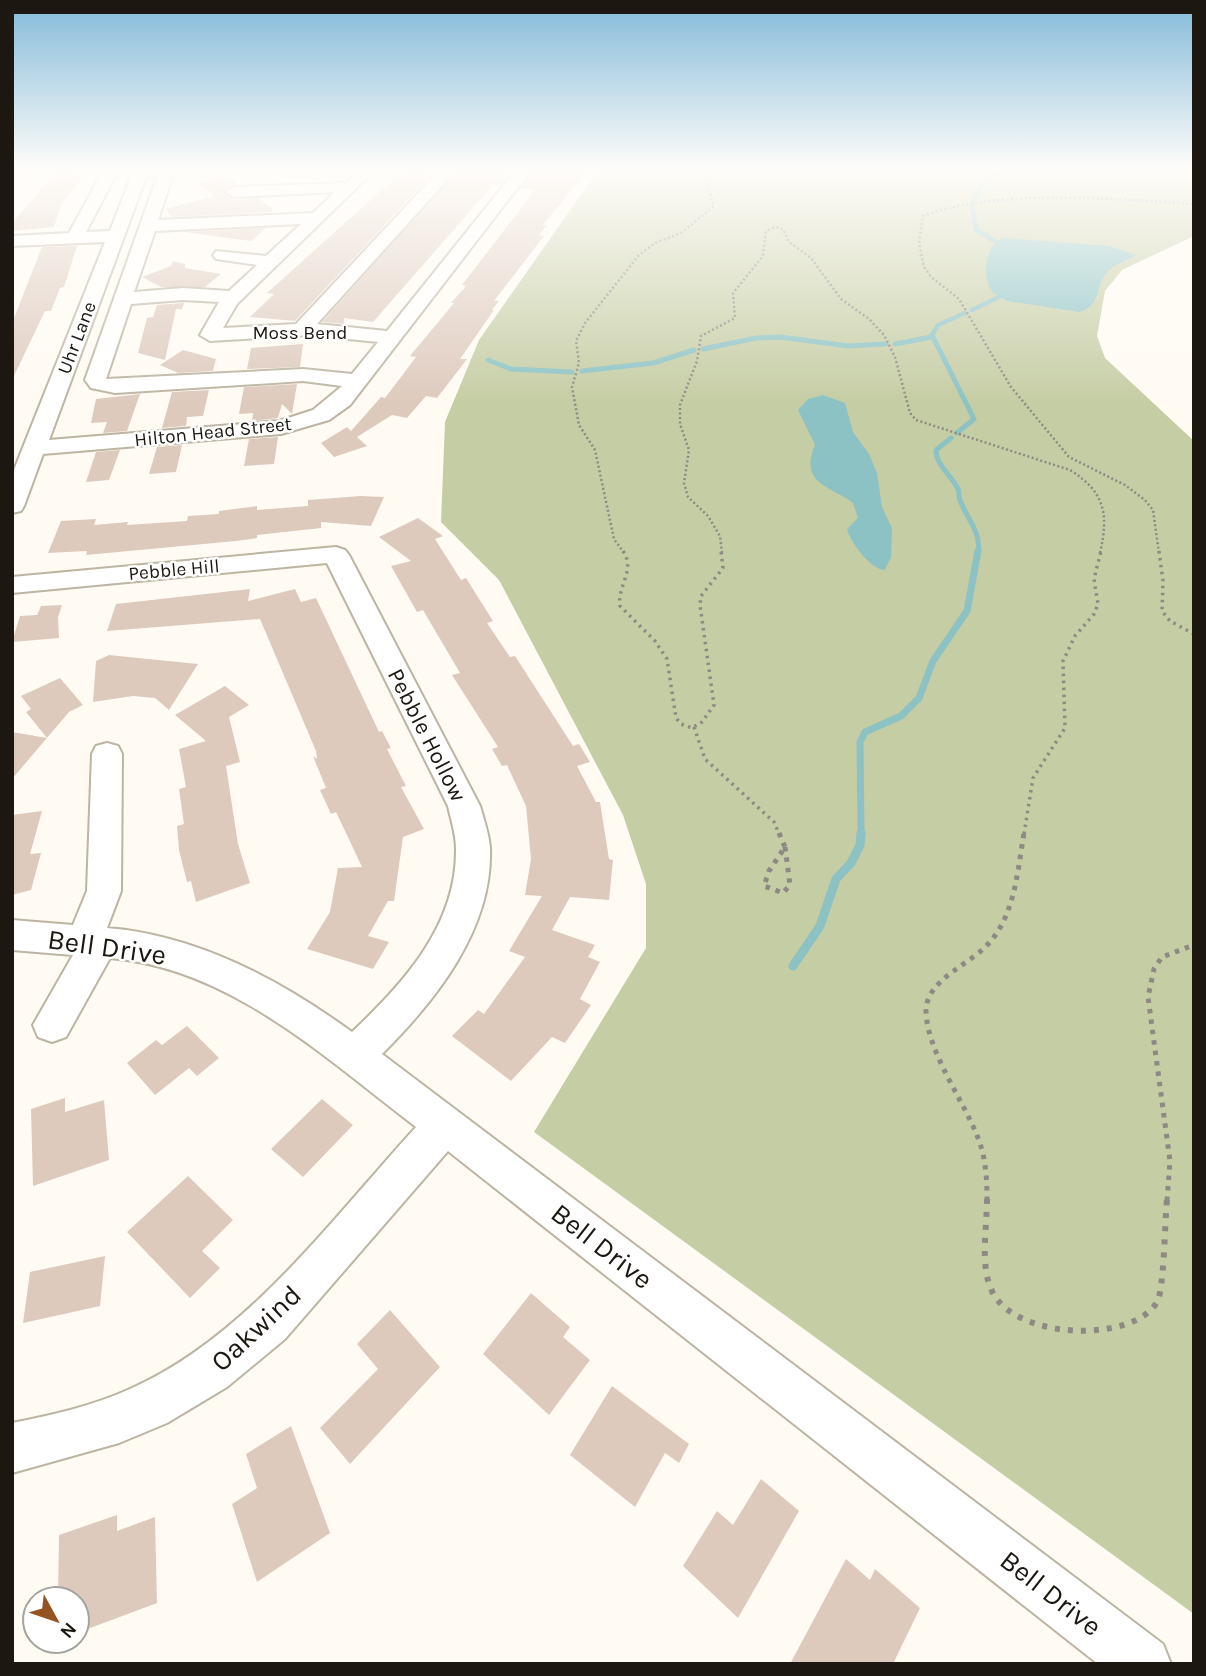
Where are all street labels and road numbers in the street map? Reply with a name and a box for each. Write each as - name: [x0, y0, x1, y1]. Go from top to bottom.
- street label: Uhr Lane: [53, 299, 101, 377]
- street label: Moss Bend: [252, 322, 348, 344]
- street label: Hilton Head Street: [133, 413, 293, 451]
- street label: Pebble Hill: [128, 555, 220, 585]
- street label: Pebble Hollow: [382, 664, 472, 806]
- street label: Bell Drive: [46, 922, 168, 972]
- street label: Bell Drive: [545, 1196, 659, 1296]
- street label: Oakwind: [204, 1278, 308, 1378]
- street label: Bell Drive: [994, 1543, 1108, 1643]

